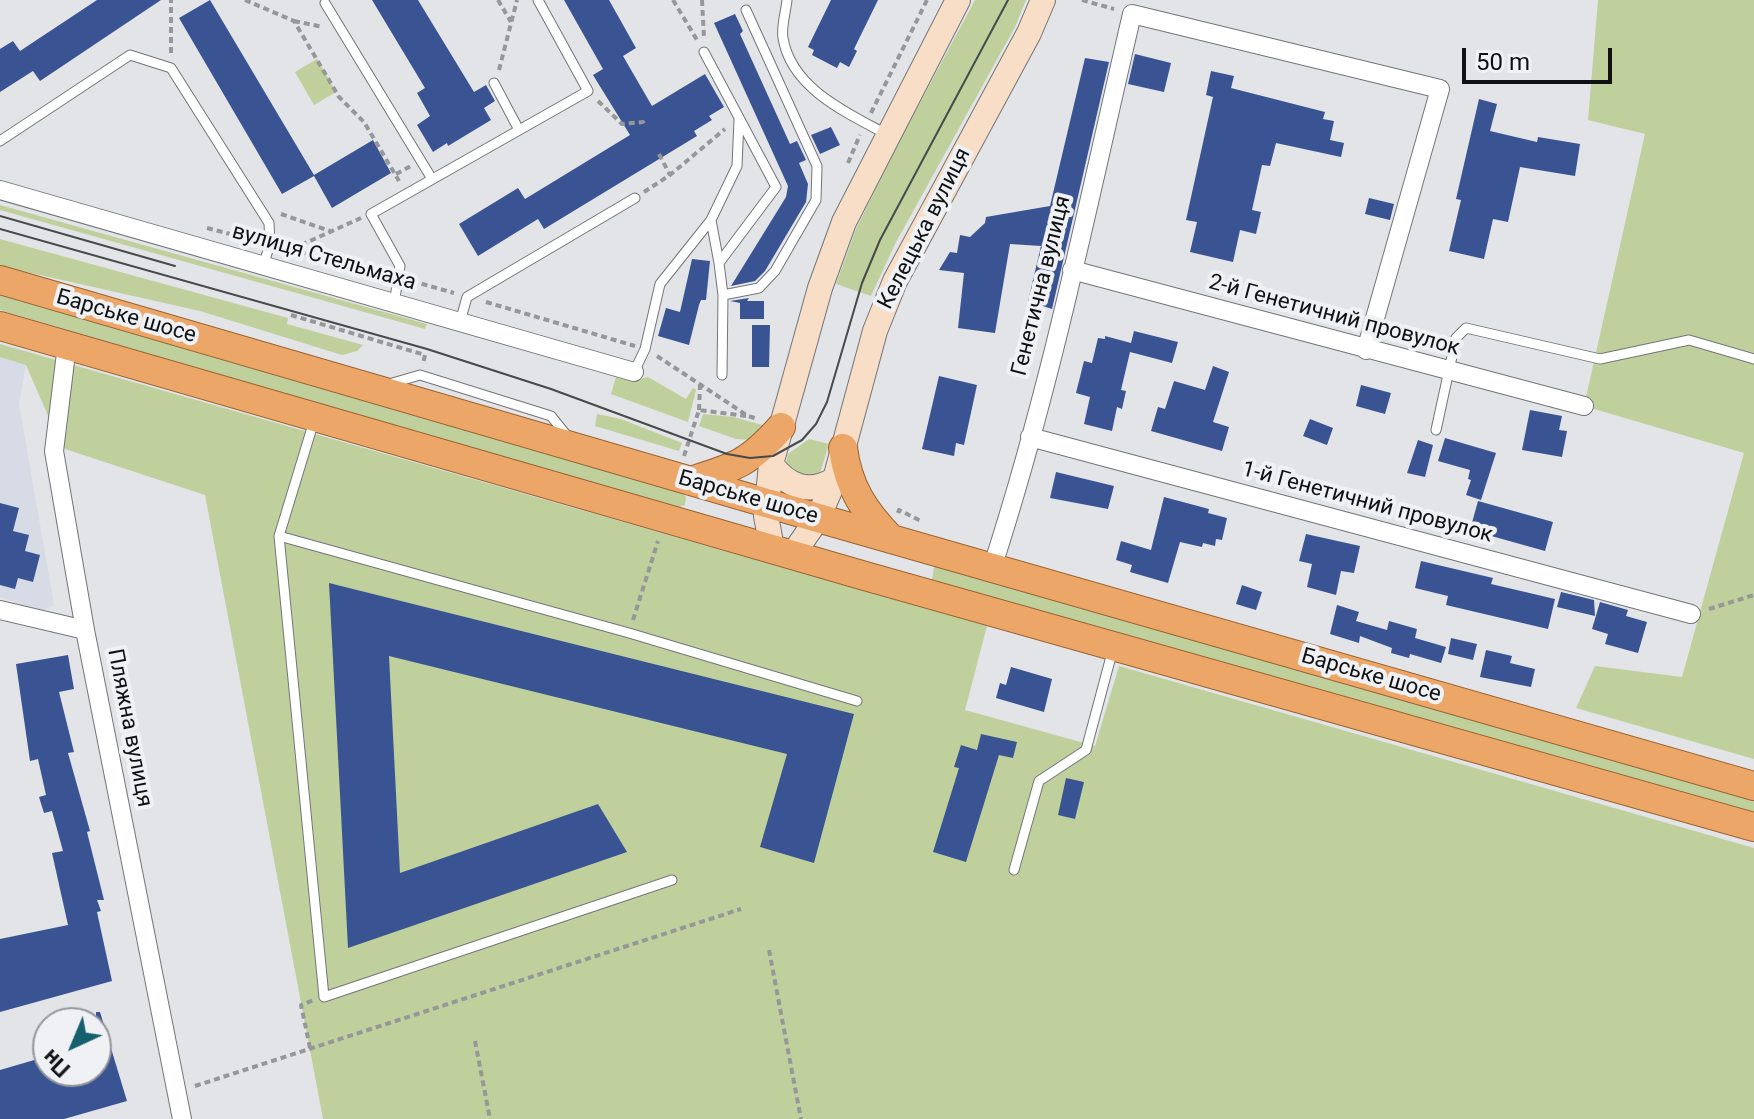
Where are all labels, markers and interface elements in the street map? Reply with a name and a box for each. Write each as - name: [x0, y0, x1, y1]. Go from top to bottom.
- scale bar: [1466, 32, 1616, 82]
- text: 50 m: [1476, 48, 1530, 76]
- street label: Келецька вулиця: [873, 144, 977, 314]
- street label: Генетична вулиця: [1007, 193, 1077, 379]
- street label: вулиця Стельмаха: [229, 219, 419, 297]
- street label: 2-й Генетичний провулок: [1206, 270, 1462, 362]
- street label: Барське шосе: [53, 284, 199, 350]
- street label: 1-й Генетичний провулок: [1239, 457, 1495, 549]
- street label: Барське шосе: [675, 465, 821, 531]
- street label: Барське шосе: [1298, 643, 1444, 709]
- street label: Пляжна вулиця: [101, 647, 157, 809]
- north arrow: [32, 1007, 112, 1087]
- text: Пн: [38, 1044, 75, 1082]

